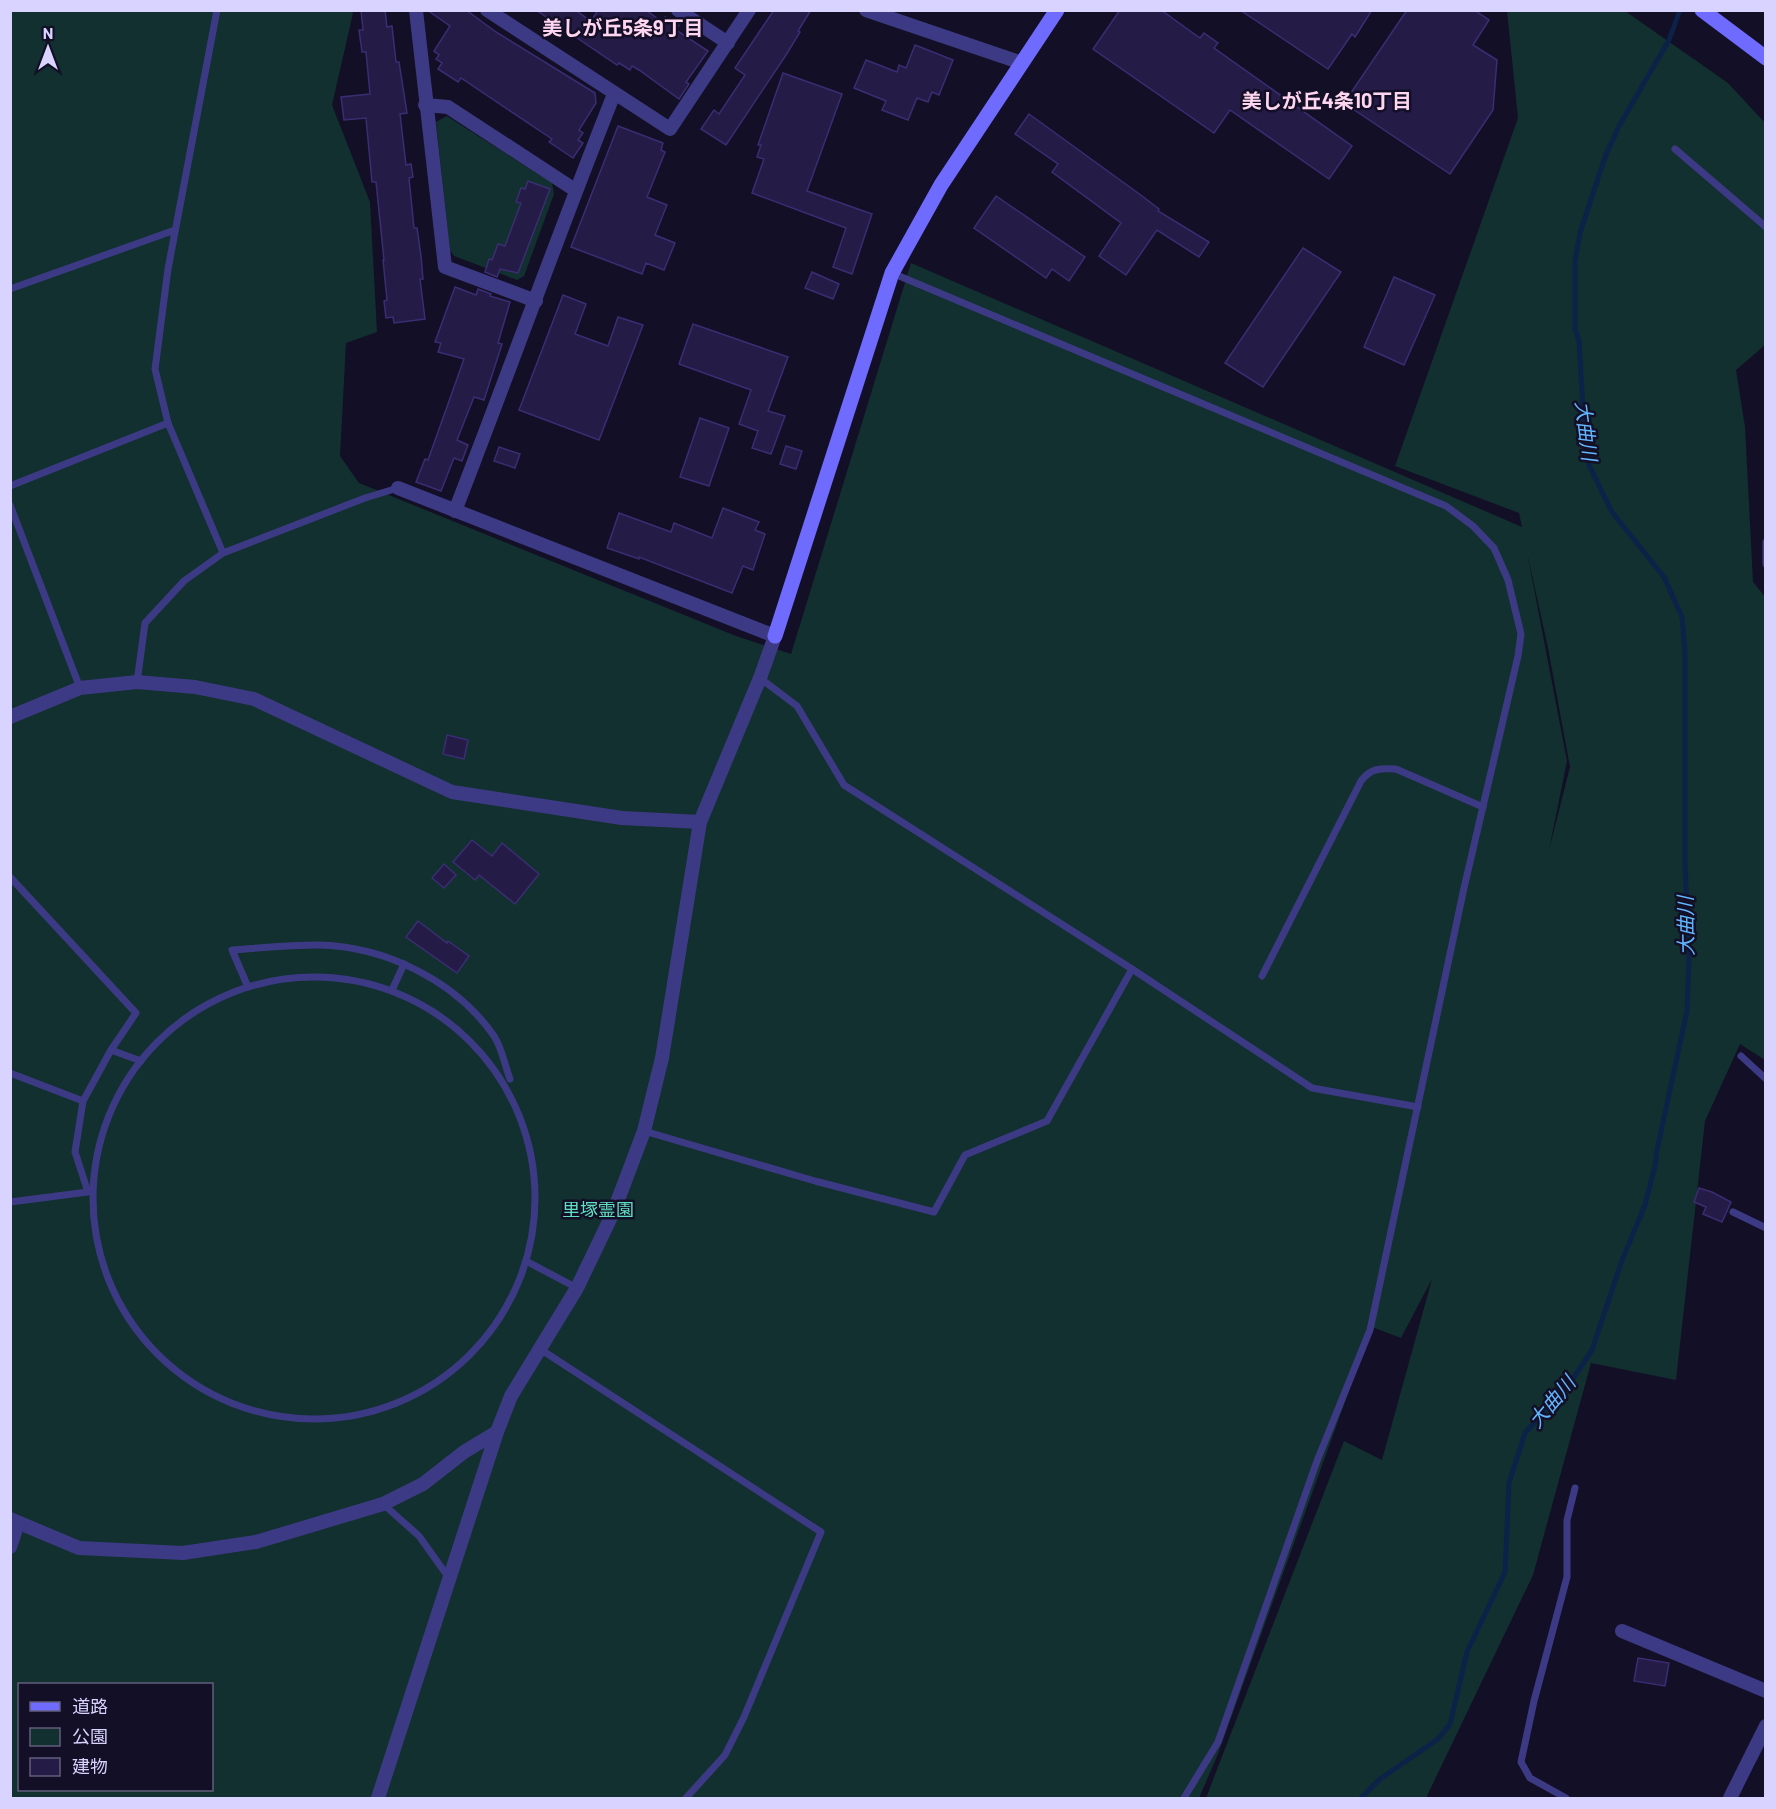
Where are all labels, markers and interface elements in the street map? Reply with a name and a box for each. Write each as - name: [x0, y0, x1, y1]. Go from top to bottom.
- district label: 美しが丘5条9丁目: [542, 15, 704, 39]
- north arrow: [18, 18, 78, 78]
- text: N: [43, 23, 53, 42]
- district label: 美しが丘4条10丁目: [1242, 88, 1412, 112]
- water label: 大曲川: [1571, 400, 1603, 464]
- water label: 大曲川: [1672, 894, 1698, 956]
- park label: 里塚霊園: [562, 1198, 634, 1220]
- water label: 大曲川: [1523, 1369, 1581, 1432]
- legend: [18, 1683, 213, 1791]
- text: 道路: [72, 1695, 108, 1717]
- text: 公園: [72, 1725, 108, 1747]
- text: 建物: [72, 1755, 108, 1777]

